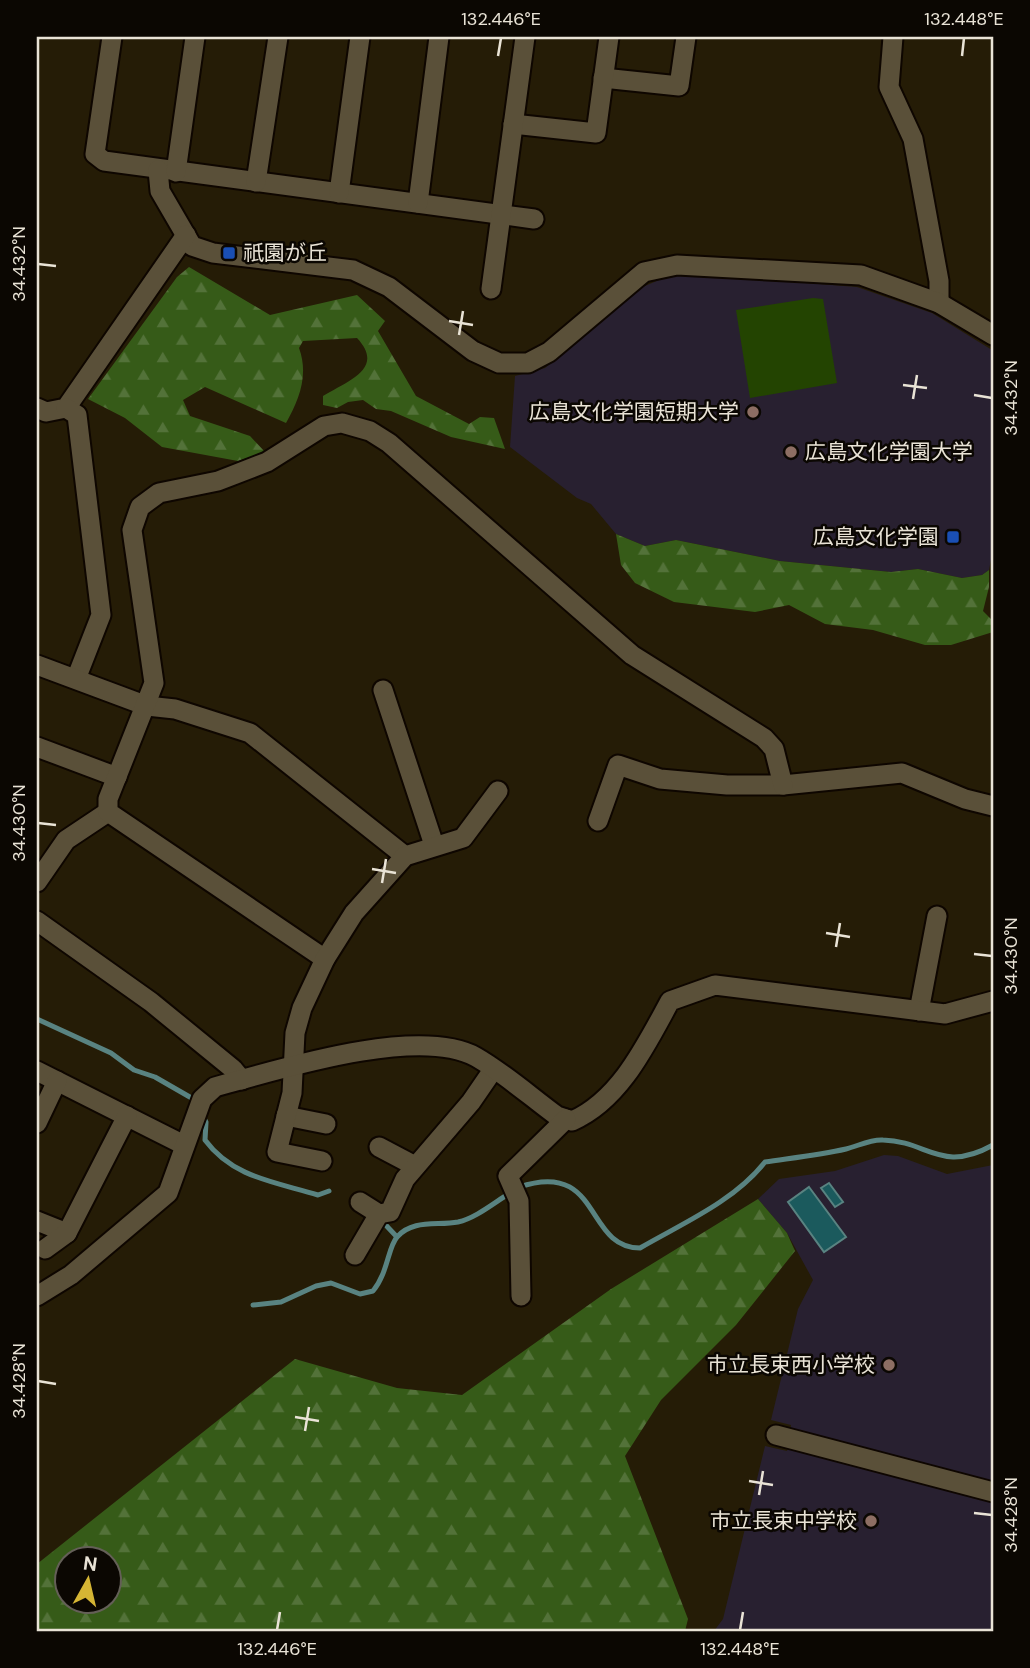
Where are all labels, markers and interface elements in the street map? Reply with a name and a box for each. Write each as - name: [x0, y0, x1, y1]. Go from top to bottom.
- text: 132.446°E: [461, 7, 541, 31]
- text: 132.448°E: [924, 7, 1004, 31]
- text: 34.432°N: [7, 226, 31, 302]
- place label: 祇園が丘: [243, 239, 327, 267]
- marker: 祇園が丘: [221, 245, 237, 261]
- text: 34.432°N: [999, 360, 1023, 436]
- place label: 広島文化学園短期大学: [529, 398, 739, 426]
- marker: 広島文化学園短期大学: [745, 404, 761, 420]
- place label: 広島文化学園大学: [805, 438, 973, 466]
- marker: 広島文化学園大学: [783, 444, 799, 460]
- place label: 広島文化学園: [813, 523, 939, 551]
- marker: 広島文化学園: [945, 529, 961, 545]
- text: 34.430°N: [7, 784, 31, 862]
- text: 34.430°N: [999, 917, 1023, 995]
- text: 34.428°N: [7, 1343, 31, 1419]
- place label: 市立長束西小学校: [707, 1351, 875, 1379]
- marker: 市立長束西小学校: [881, 1357, 897, 1373]
- text: 34.428°N: [999, 1477, 1023, 1553]
- place label: 市立長束中学校: [710, 1507, 857, 1535]
- marker: 市立長束中学校: [863, 1513, 879, 1529]
- north arrow: [52, 1546, 122, 1616]
- text: N: [82, 1550, 99, 1577]
- text: 132.446°E: [237, 1637, 317, 1661]
- text: 132.448°E: [700, 1637, 780, 1661]

